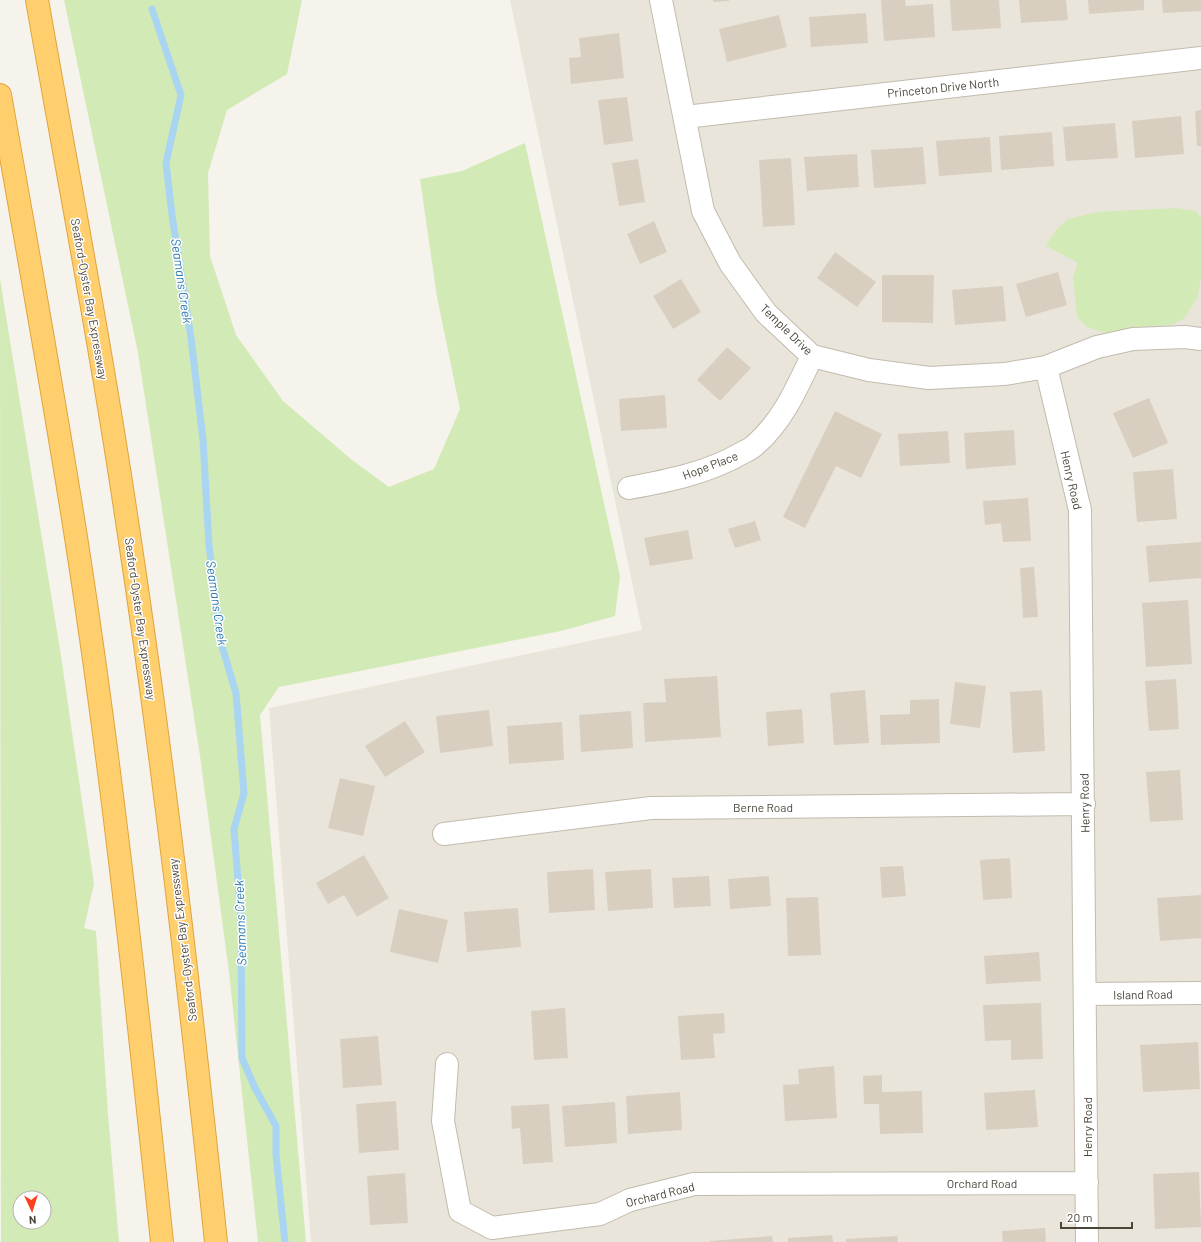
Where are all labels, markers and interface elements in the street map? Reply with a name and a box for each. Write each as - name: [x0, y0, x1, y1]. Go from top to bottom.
- street label: Princeton Drive North: [886, 74, 1000, 100]
- street label: Seaford-Oyster Bay Expressway: [69, 217, 111, 381]
- water label: Seamans Creek: [168, 237, 196, 325]
- street label: Temple Drive: [758, 301, 816, 357]
- street label: Hope Place: [680, 448, 740, 482]
- street label: Henry Road: [1058, 449, 1086, 511]
- street label: Seaford-Oyster Bay Expressway: [123, 537, 159, 702]
- water label: Seamans Creek: [203, 559, 231, 647]
- street label: Henry Road: [1076, 773, 1092, 833]
- street label: Berne Road: [733, 800, 793, 814]
- street label: Seaford-Oyster Bay Expressway: [165, 857, 199, 1022]
- water label: Seamans Creek: [230, 879, 249, 966]
- street label: Island Road: [1113, 986, 1173, 1002]
- street label: Henry Road: [1080, 1097, 1094, 1157]
- street label: Orchard Road: [947, 1176, 1017, 1190]
- street label: Orchard Road: [624, 1179, 696, 1209]
- north arrow: [12, 1190, 52, 1230]
- scale bar: [1061, 1204, 1132, 1230]
- text: 20 m: [1067, 1210, 1093, 1224]
- text: N: [29, 1214, 37, 1227]

